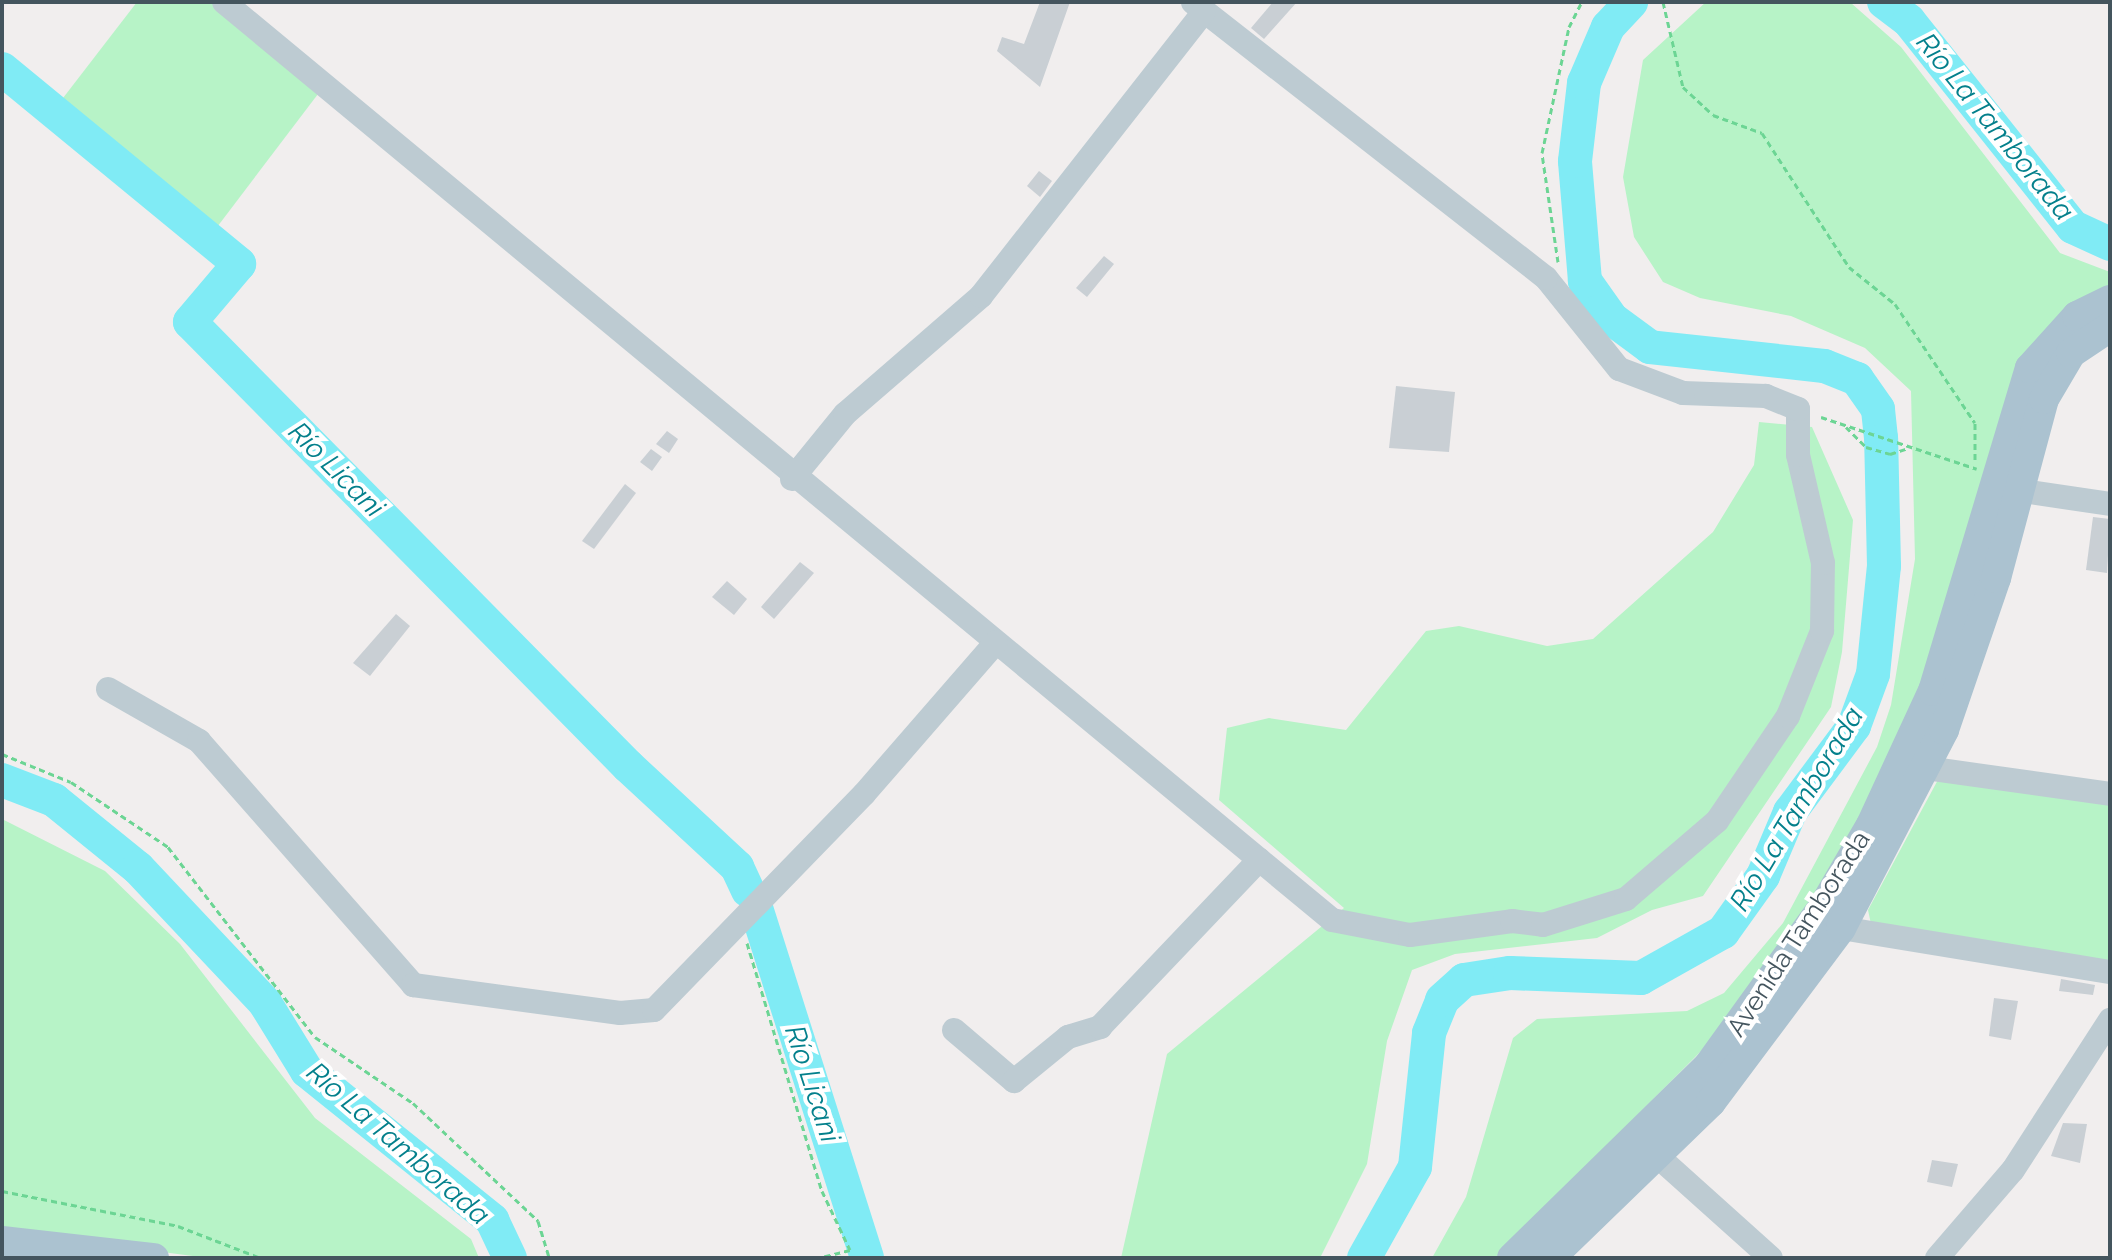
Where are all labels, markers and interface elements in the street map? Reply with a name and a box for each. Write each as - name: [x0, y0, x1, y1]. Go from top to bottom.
- water label: Río La Tamborada: [1909, 26, 2081, 228]
- water label: Río Licani: [281, 415, 391, 525]
- water label: Río La Tamborada: [1723, 701, 1871, 917]
- street label: Avenida Tamborada: [1721, 825, 1877, 1043]
- water label: Río Licani: [777, 1021, 847, 1147]
- water label: Río La Tamborada: [299, 1055, 497, 1233]

